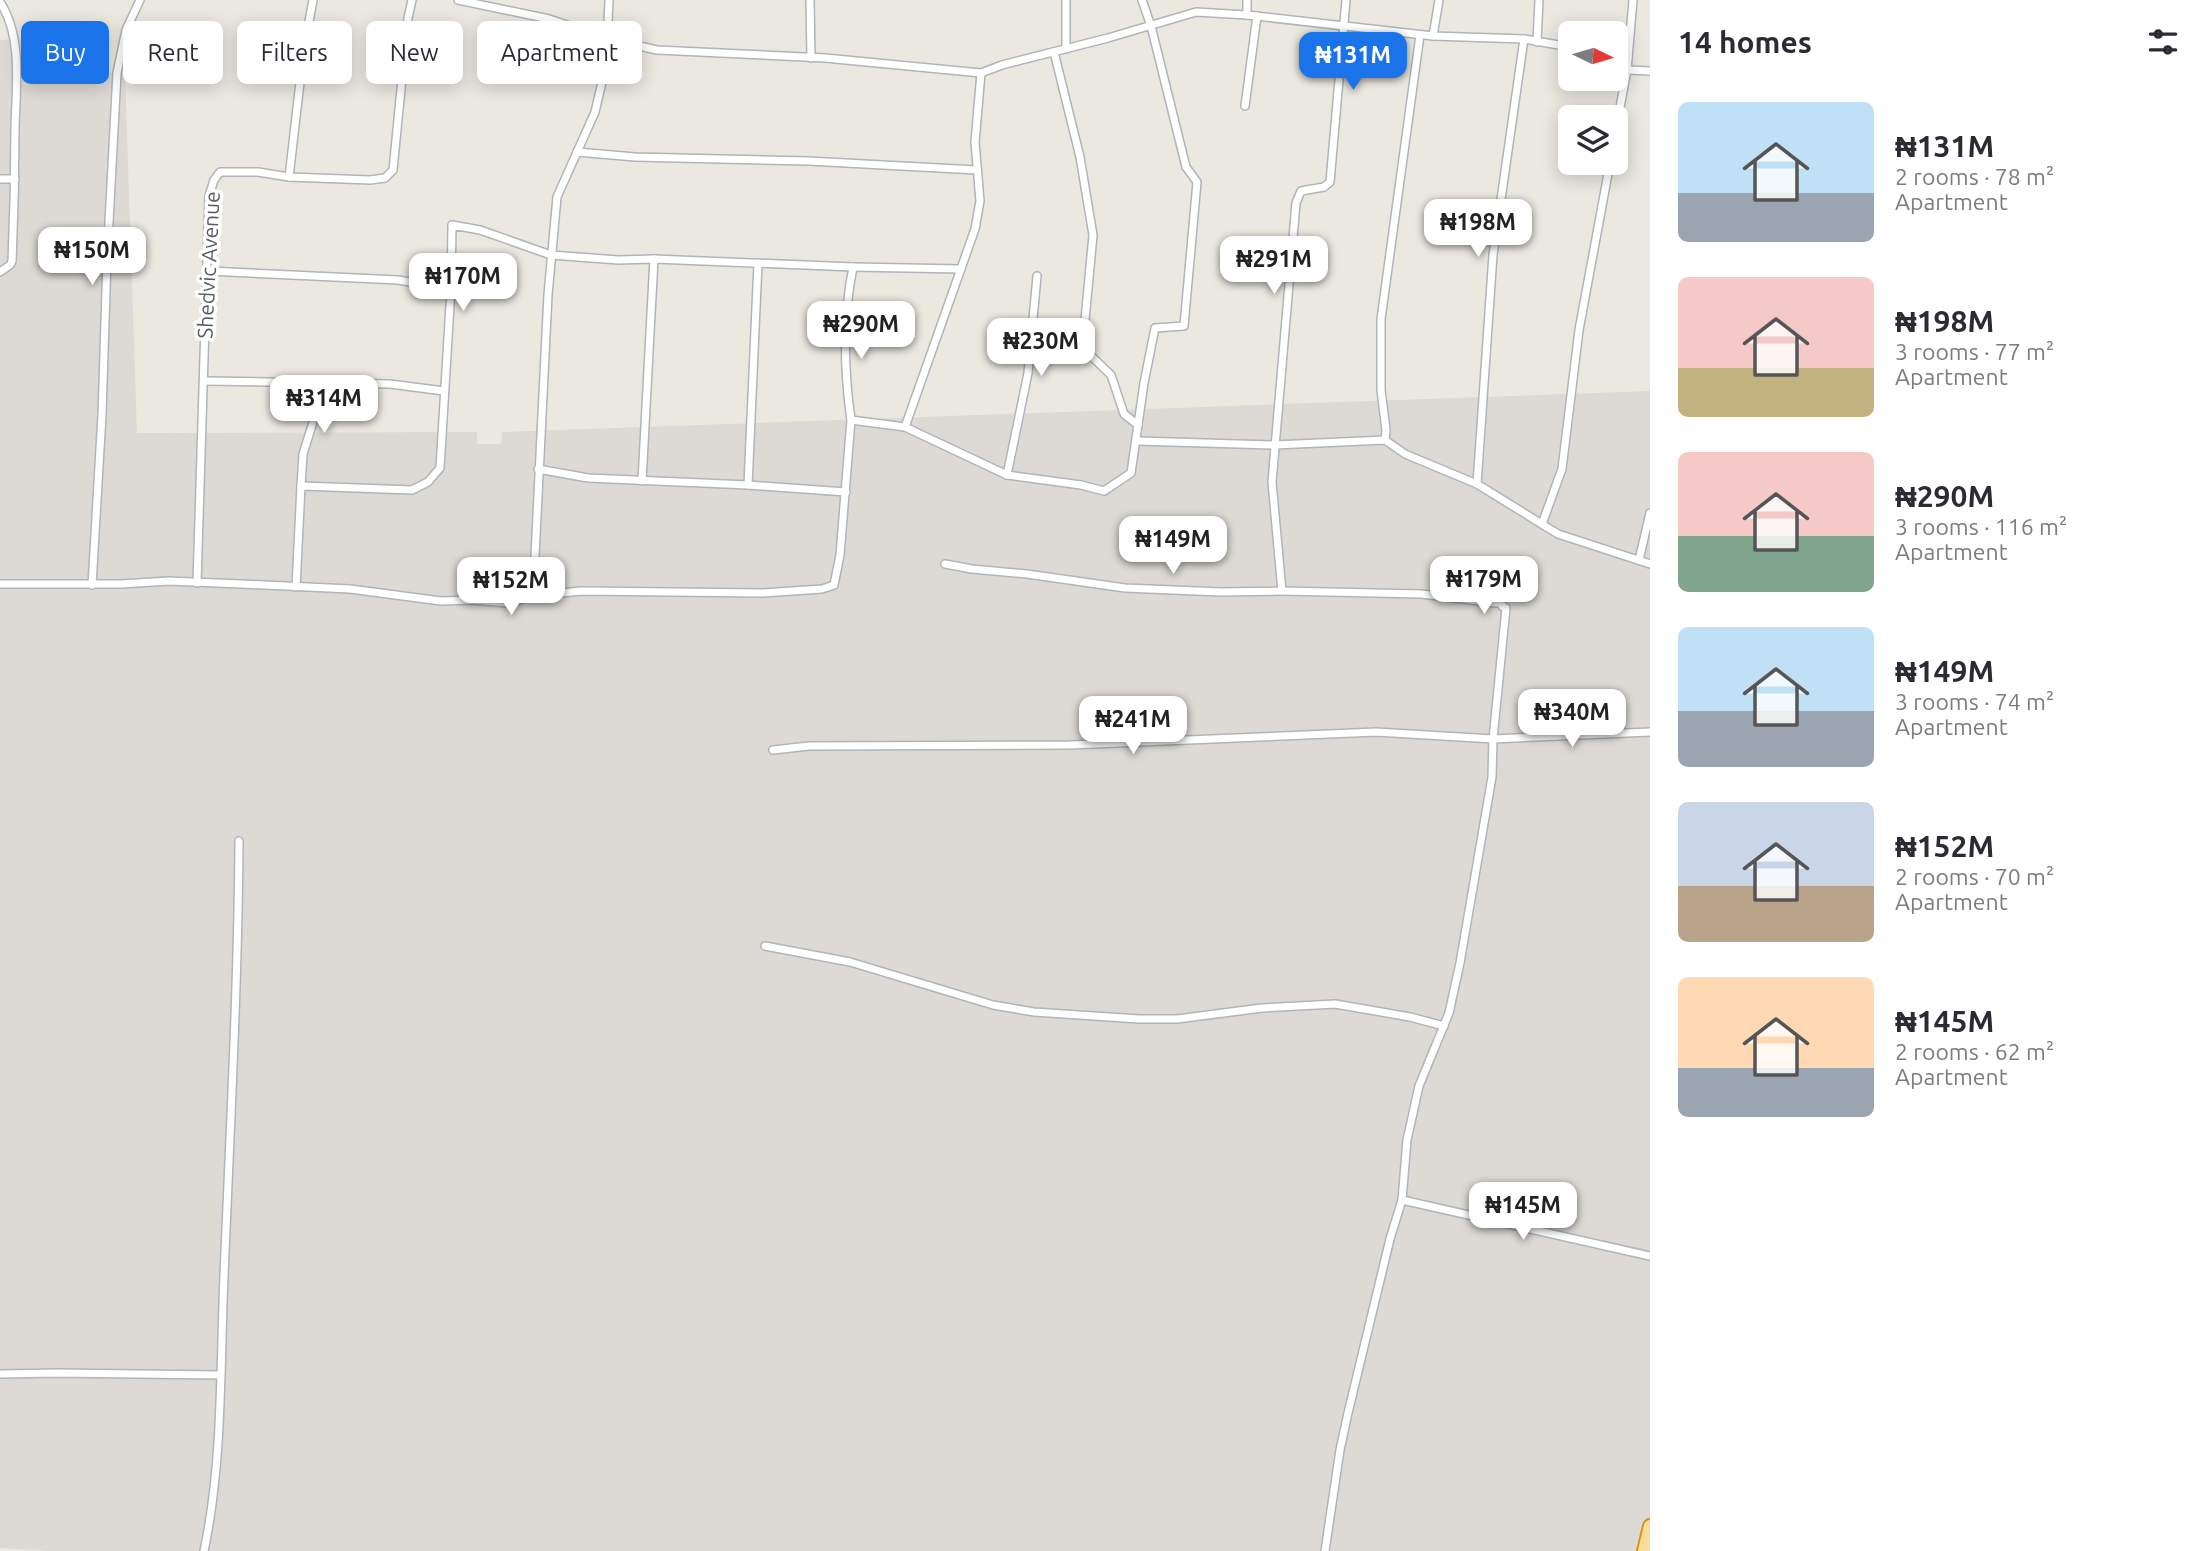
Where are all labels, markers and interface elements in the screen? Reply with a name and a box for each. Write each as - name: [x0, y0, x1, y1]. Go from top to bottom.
- chip: Buy: [21, 21, 109, 84]
- chip: Rent: [123, 21, 223, 84]
- chip: Filters: [237, 21, 352, 84]
- chip: New: [366, 21, 463, 84]
- chip: Apartment: [477, 21, 642, 84]
- north arrow: [1558, 21, 1628, 91]
- map controls: [1558, 21, 1628, 175]
- icon: filters: [2144, 23, 2182, 61]
- text: 14 homes: [1678, 25, 1812, 59]
- pin: ₦131M: [1304, 32, 1402, 92]
- text: ₦131M: [1315, 42, 1391, 67]
- button: layers: [1558, 105, 1628, 175]
- text: ₦131M: [1895, 129, 1994, 163]
- icon: home: [1734, 130, 1818, 214]
- text: 2 rooms · 78 m²: [1895, 164, 2054, 189]
- text: Apartment: [1895, 189, 2008, 214]
- street label: Shedvic Avenue: [192, 191, 224, 339]
- pin: ₦198M: [1429, 200, 1527, 259]
- text: ₦198M: [1440, 209, 1516, 234]
- pin: ₦150M: [43, 228, 141, 287]
- pin: ₦291M: [1225, 236, 1323, 296]
- text: ₦150M: [54, 237, 130, 262]
- text: ₦291M: [1236, 246, 1312, 271]
- pin: ₦170M: [414, 254, 512, 313]
- text: ₦170M: [425, 263, 501, 288]
- pin: ₦290M: [812, 302, 910, 361]
- text: ₦198M: [1895, 304, 1994, 338]
- icon: home: [1734, 305, 1818, 389]
- text: ₦290M: [823, 311, 899, 336]
- pin: ₦230M: [992, 318, 1090, 378]
- text: ₦230M: [1003, 328, 1079, 353]
- text: 3 rooms · 77 m²: [1895, 339, 2054, 364]
- text: Apartment: [1895, 364, 2008, 389]
- pin: ₦314M: [275, 376, 373, 435]
- text: ₦314M: [286, 385, 362, 410]
- text: ₦290M: [1895, 479, 1994, 513]
- icon: home: [1734, 480, 1818, 564]
- text: 3 rooms · 116 m²: [1895, 514, 2067, 539]
- pin: ₦149M: [1124, 516, 1222, 576]
- text: ₦149M: [1135, 526, 1211, 551]
- text: Apartment: [1895, 539, 2008, 564]
- pin: ₦179M: [1435, 556, 1533, 616]
- pin: ₦152M: [462, 558, 560, 617]
- text: ₦179M: [1446, 566, 1522, 591]
- text: ₦152M: [473, 567, 549, 592]
- text: ₦149M: [1895, 654, 1994, 688]
- icon: home: [1734, 655, 1818, 739]
- text: 3 rooms · 74 m²: [1895, 689, 2054, 714]
- pin: ₦340M: [1523, 690, 1621, 749]
- pin: ₦241M: [1084, 696, 1182, 756]
- text: ₦340M: [1534, 699, 1610, 724]
- text: ₦241M: [1095, 706, 1171, 731]
- text: Apartment: [1895, 714, 2008, 739]
- text: ₦152M: [1895, 829, 1994, 863]
- icon: home: [1734, 830, 1818, 914]
- text: 2 rooms · 70 m²: [1895, 864, 2054, 889]
- text: Apartment: [1895, 889, 2008, 914]
- text: ₦145M: [1895, 1004, 1994, 1038]
- icon: home: [1734, 1005, 1818, 1089]
- text: 2 rooms · 62 m²: [1895, 1039, 2054, 1064]
- text: Apartment: [1895, 1064, 2008, 1089]
- pin: ₦145M: [1474, 1182, 1572, 1242]
- text: ₦145M: [1485, 1192, 1561, 1217]

